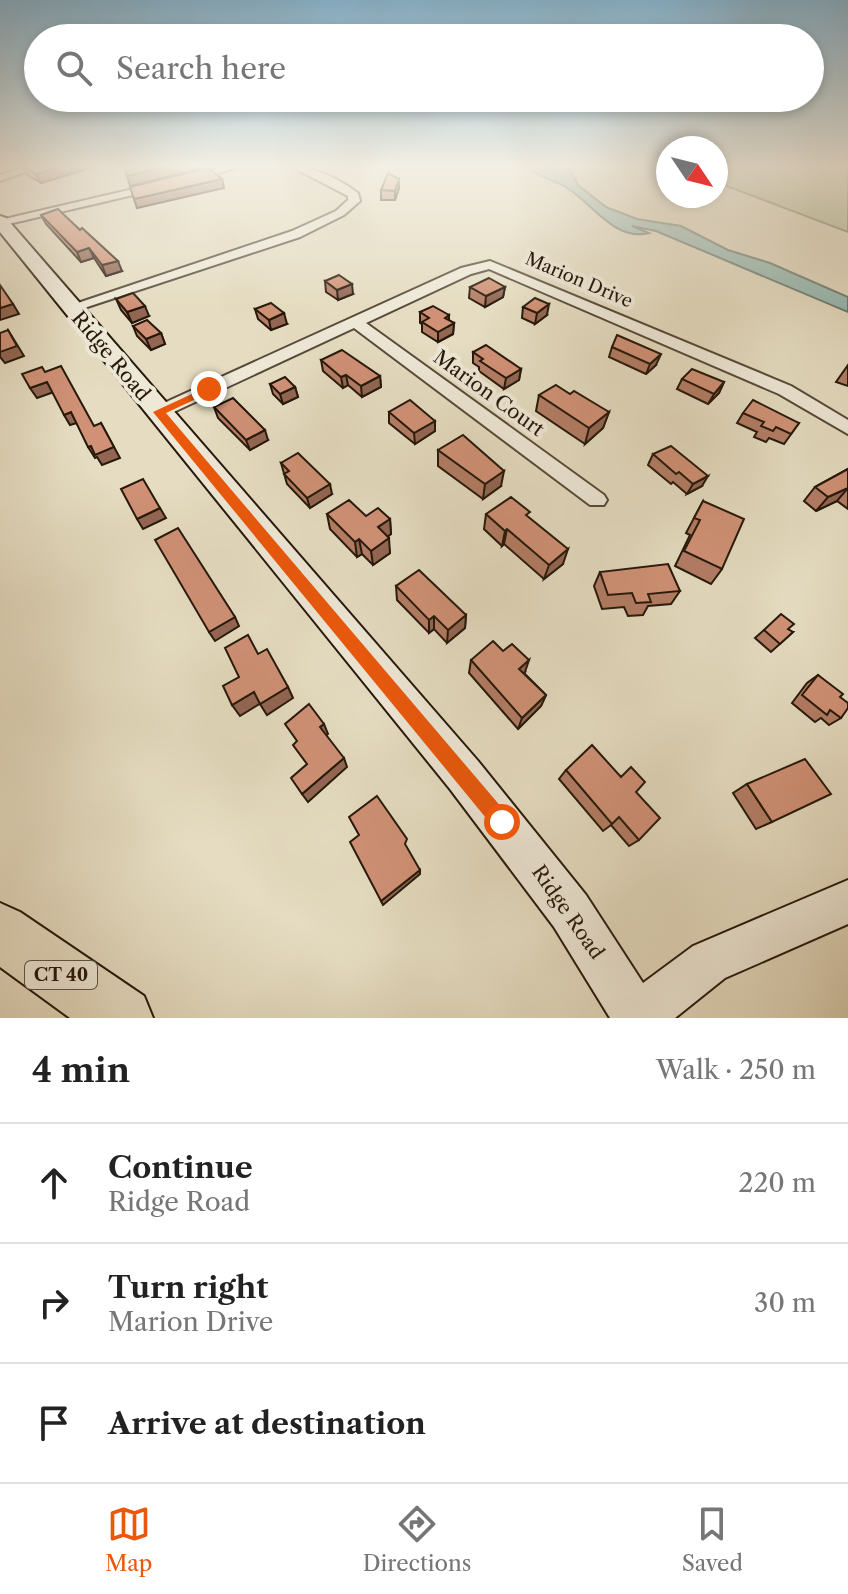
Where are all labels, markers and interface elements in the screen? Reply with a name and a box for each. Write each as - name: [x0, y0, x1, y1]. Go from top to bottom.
- search box: [24, 24, 824, 112]
- icon: search: [52, 46, 96, 90]
- text: Search here: [116, 50, 286, 87]
- north arrow: [656, 136, 728, 208]
- street label: Marion Drive: [522, 248, 636, 312]
- street label: Ridge Road: [67, 306, 155, 406]
- street label: Marion Court: [429, 345, 549, 441]
- route end: [191, 371, 227, 407]
- route start: [484, 804, 520, 840]
- street label: Ridge Road: [527, 860, 609, 964]
- road number: CT 40: [25, 961, 97, 989]
- text: 4 min: [32, 1049, 130, 1091]
- text: Walk · 250 m: [656, 1054, 816, 1086]
- text: Continue: [108, 1149, 253, 1186]
- icon: ahead: [32, 1161, 76, 1205]
- text: 220 m: [738, 1167, 816, 1199]
- text: Ridge Road: [108, 1186, 250, 1218]
- text: Turn right: [108, 1269, 268, 1306]
- icon: right: [32, 1281, 76, 1325]
- text: 30 m: [754, 1287, 816, 1319]
- text: Marion Drive: [108, 1306, 273, 1338]
- icon: arrive: [32, 1401, 76, 1445]
- text: Arrive at destination: [108, 1405, 426, 1442]
- tab: Map: [105, 1502, 152, 1577]
- tab: Directions: [363, 1502, 471, 1577]
- tab: Saved: [682, 1502, 743, 1577]

